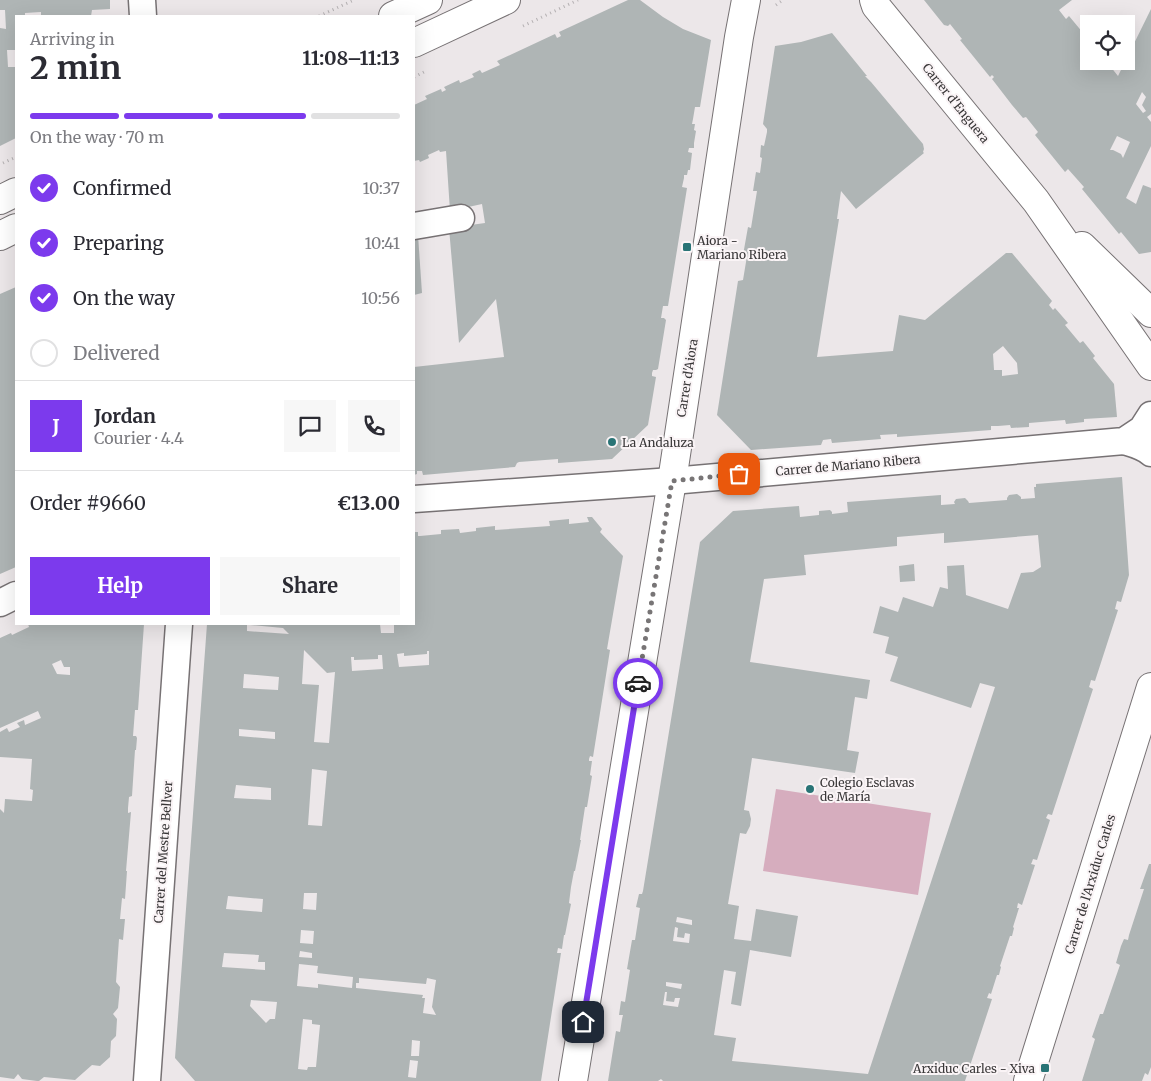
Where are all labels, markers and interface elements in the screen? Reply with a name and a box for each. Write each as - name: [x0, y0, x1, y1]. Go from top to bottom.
- map controls: [1080, 15, 1135, 70]
- button: locate: [1080, 15, 1135, 70]
- text: Arriving in: [30, 29, 115, 49]
- text: 11:08–11:13: [302, 46, 400, 70]
- text: 2 min: [30, 48, 121, 88]
- street label: Carrer d'Enguera: [919, 60, 993, 146]
- text: On the way · 70 m: [30, 127, 164, 147]
- icon: check: [30, 174, 58, 202]
- text: Confirmed: [73, 176, 171, 200]
- text: 10:37: [362, 178, 400, 198]
- icon: check: [30, 229, 58, 257]
- text: Preparing: [73, 231, 164, 255]
- text: 10:41: [364, 233, 400, 253]
- place label: Aiora - Mariano Ribera: [696, 233, 787, 262]
- marker: Aiora - Mariano Ribera: [681, 241, 693, 253]
- icon: check: [30, 284, 58, 312]
- text: On the way: [73, 286, 175, 310]
- text: 10:56: [361, 288, 400, 308]
- street label: Carrer d'Aiora: [673, 337, 701, 418]
- text: Delivered: [73, 341, 160, 365]
- button: chat: [284, 400, 336, 452]
- button: phone: [348, 400, 400, 452]
- text: Jordan: [94, 404, 156, 428]
- text: J: [52, 414, 60, 438]
- text: Courier · 4.4: [94, 428, 184, 448]
- place label: La Andaluza: [622, 435, 694, 450]
- marker: La Andaluza: [606, 436, 618, 448]
- street label: Carrer de Mariano Ribera: [775, 451, 922, 479]
- pin: [718, 453, 760, 495]
- icon: bag: [725, 460, 753, 488]
- text: Order #9660: [30, 491, 146, 515]
- text: €13.00: [337, 491, 400, 515]
- button: Help: [30, 557, 210, 615]
- button: Share: [220, 557, 400, 615]
- courier: [613, 658, 663, 708]
- icon: car: [624, 669, 652, 697]
- place label: Colegio Esclavas de María: [820, 775, 915, 804]
- street label: Carrer del Mestre Bellver: [151, 780, 176, 924]
- marker: Colegio Esclavas de María: [804, 783, 816, 795]
- street label: Carrer de l'Arxiduc Carles: [1062, 812, 1118, 956]
- pin: [562, 1001, 604, 1043]
- icon: home: [569, 1008, 597, 1036]
- place label: Arxiduc Carles - Xiva: [912, 1061, 1036, 1076]
- marker: Arxiduc Carles - Xiva: [1039, 1062, 1051, 1074]

